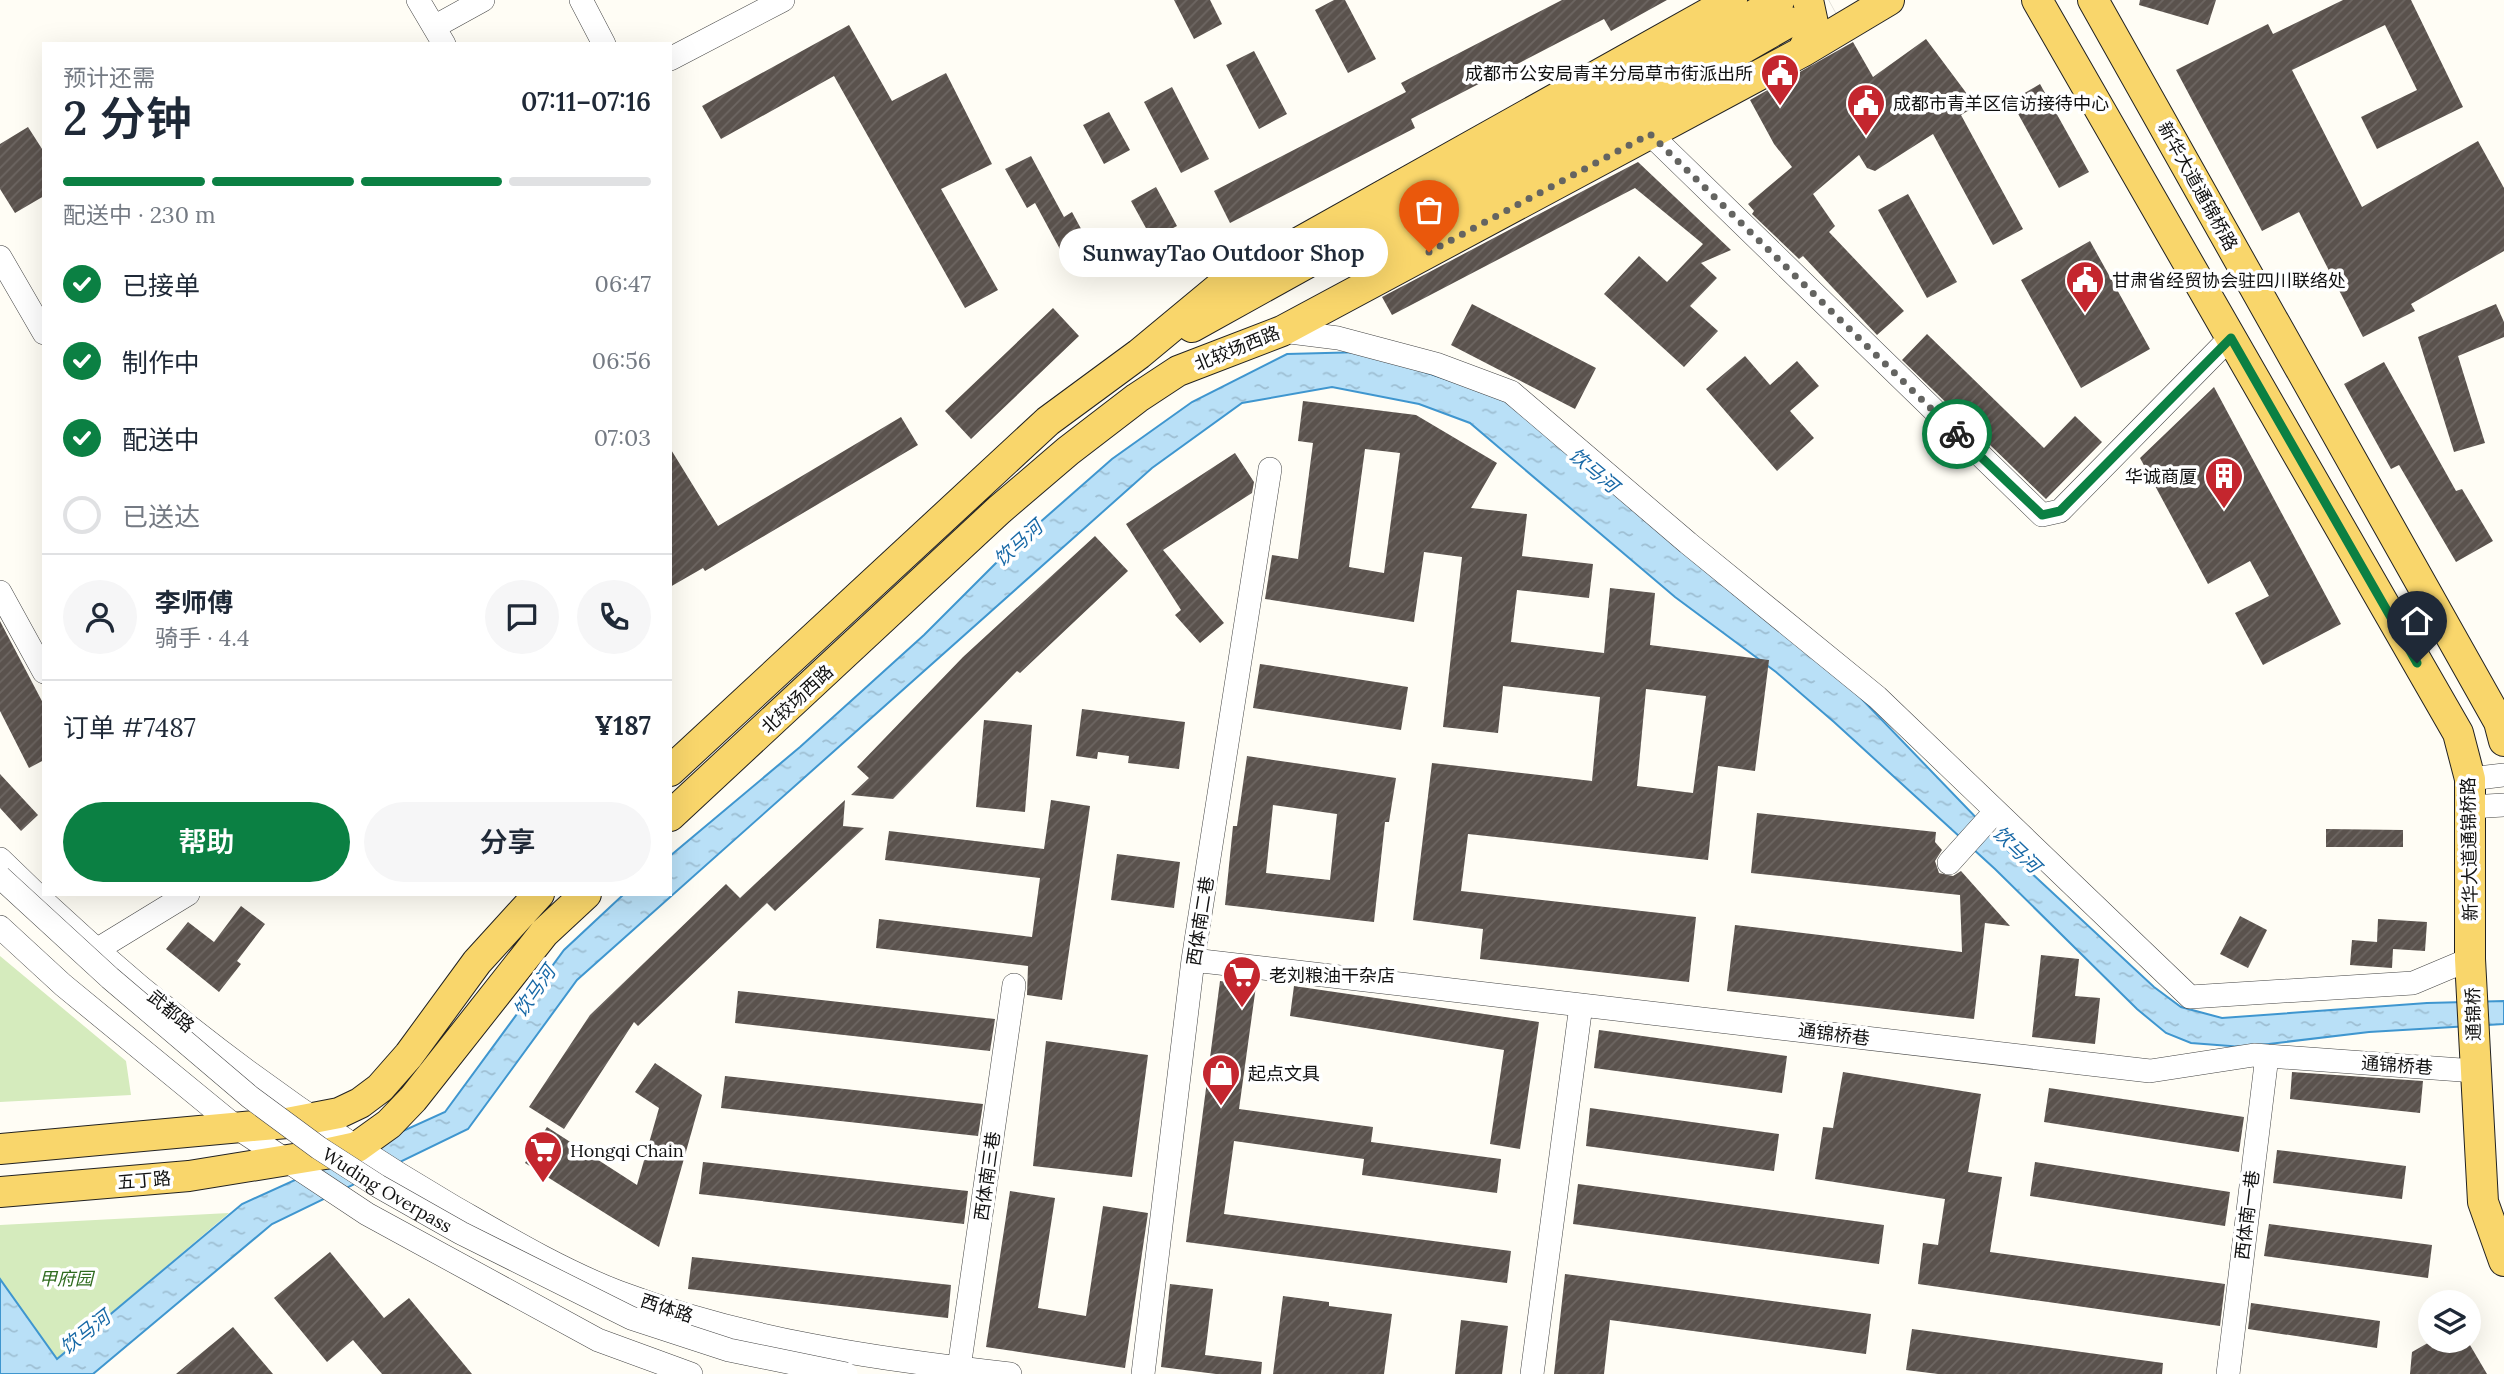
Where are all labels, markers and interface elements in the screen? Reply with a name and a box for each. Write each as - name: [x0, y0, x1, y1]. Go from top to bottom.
- public building icon: 成都市公安局青羊分局草市街派出所: [1759, 52, 1801, 107]
- place label: 成都市公安局青羊分局草市街派出所: [1465, 62, 1753, 85]
- text: 预计还需: [63, 63, 155, 92]
- public building icon: 成都市青羊区信访接待中心: [1845, 82, 1887, 137]
- text: 07:11–07:16: [521, 85, 651, 118]
- text: 2 分钟: [63, 89, 192, 148]
- place label: 成都市青羊区信访接待中心: [1893, 92, 2109, 115]
- street label: 新华大道通锦桥路: [2153, 117, 2243, 255]
- pin: [1399, 180, 1459, 252]
- icon: bag: [1410, 191, 1448, 229]
- text: 配送中 · 230 m: [63, 200, 216, 229]
- callout: SunwayTao Outdoor Shop: [1058, 228, 1387, 276]
- text: SunwayTao Outdoor Shop: [1083, 238, 1365, 267]
- public building icon: 甘肃省经贸协会驻四川联络处: [2064, 259, 2106, 314]
- icon: check: [63, 265, 101, 303]
- text: 已接单: [122, 269, 200, 302]
- text: 06:47: [595, 269, 651, 298]
- place label: 甘肃省经贸协会驻四川联络处: [2112, 269, 2346, 292]
- street label: 北较场西路: [1191, 320, 1283, 376]
- icon: check: [63, 342, 101, 380]
- text: 制作中: [122, 346, 200, 379]
- text: 06:56: [592, 346, 651, 375]
- courier: [1922, 399, 1992, 469]
- icon: bike: [1938, 415, 1976, 453]
- icon: check: [63, 419, 101, 457]
- text: 配送中: [122, 423, 200, 456]
- text: 07:03: [594, 423, 651, 452]
- water label: 饮马河: [1564, 442, 1627, 500]
- building icon: 华诚商厦: [2203, 455, 2245, 510]
- place label: 华诚商厦: [2125, 465, 2197, 488]
- text: 已送达: [122, 500, 200, 533]
- water label: 饮马河: [989, 512, 1050, 571]
- button: person: [63, 580, 137, 654]
- button: chat: [485, 580, 559, 654]
- button: phone: [577, 580, 651, 654]
- text: 李师傅: [155, 586, 233, 619]
- pin: [2387, 591, 2447, 663]
- icon: home: [2398, 602, 2436, 640]
- text: 骑手 · 4.4: [155, 623, 249, 652]
- street label: 北较场西路: [756, 660, 838, 738]
- text: ¥187: [595, 709, 651, 742]
- text: 订单 #7487: [63, 711, 196, 744]
- street label: 新华大道通锦桥路: [2456, 777, 2482, 921]
- button: 帮助: [63, 802, 350, 882]
- button: 分享: [364, 802, 651, 882]
- water label: 饮马河: [1988, 821, 2049, 880]
- street label: 西体南二巷: [1182, 875, 1218, 967]
- supermarket icon: 老刘粮油干杂店: [1221, 954, 1263, 1009]
- water label: 饮马河: [508, 958, 562, 1021]
- place label: 老刘粮油干杂店: [1269, 964, 1395, 987]
- street label: 武都路: [143, 985, 199, 1037]
- street label: 通锦桥: [2461, 987, 2485, 1041]
- street label: 通锦桥巷: [1797, 1018, 1871, 1050]
- street label: 通锦桥巷: [2360, 1051, 2434, 1079]
- shop icon: 起点文具: [1200, 1052, 1242, 1107]
- place label: 起点文具: [1248, 1062, 1320, 1085]
- supermarket icon: Hongqi Chain: [522, 1129, 564, 1184]
- street label: 西体南三巷: [969, 1130, 1005, 1222]
- place label: Hongqi Chain: [570, 1139, 684, 1162]
- street label: Wuding Overpass: [318, 1142, 456, 1237]
- street label: 五丁路: [116, 1166, 172, 1194]
- street label: 西体南一巷: [2230, 1169, 2264, 1261]
- park label: 甲府园: [39, 1267, 96, 1290]
- street label: 西体路: [638, 1289, 696, 1327]
- map controls: [2418, 1290, 2481, 1353]
- button: layers: [2418, 1290, 2481, 1353]
- water label: 饮马河: [55, 1303, 118, 1359]

